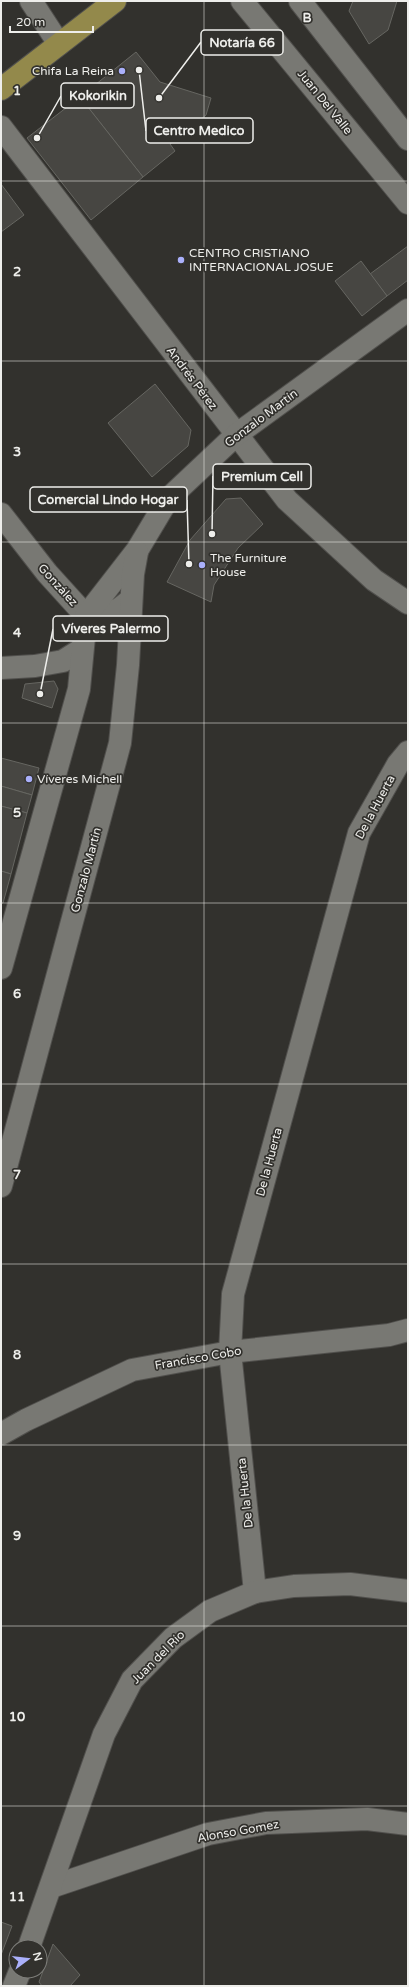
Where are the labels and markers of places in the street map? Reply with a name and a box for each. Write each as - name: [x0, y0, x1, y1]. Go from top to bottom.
- callout: Notaría 66: [201, 30, 283, 55]
- place label: Chifa La Reina: [32, 64, 114, 78]
- marker: Chifa La Reina: [117, 66, 127, 76]
- callout: Kokorikin: [61, 83, 134, 108]
- callout: Centro Medico: [146, 118, 253, 143]
- place label: CENTRO CRISTIANO INTERNACIONAL JOSUE: [189, 246, 334, 274]
- marker: CENTRO CRISTIANO INTERNACIONAL JOSUE: [176, 255, 186, 265]
- callout: Premium Cell: [213, 464, 311, 489]
- callout: Comercial Lindo Hogar: [30, 487, 187, 512]
- place label: The Furniture House: [210, 551, 287, 579]
- marker: The Furniture House: [197, 560, 207, 570]
- callout: Víveres Palermo: [53, 616, 168, 641]
- place label: Víveres Michell: [37, 772, 122, 786]
- marker: Víveres Michell: [24, 774, 34, 784]

